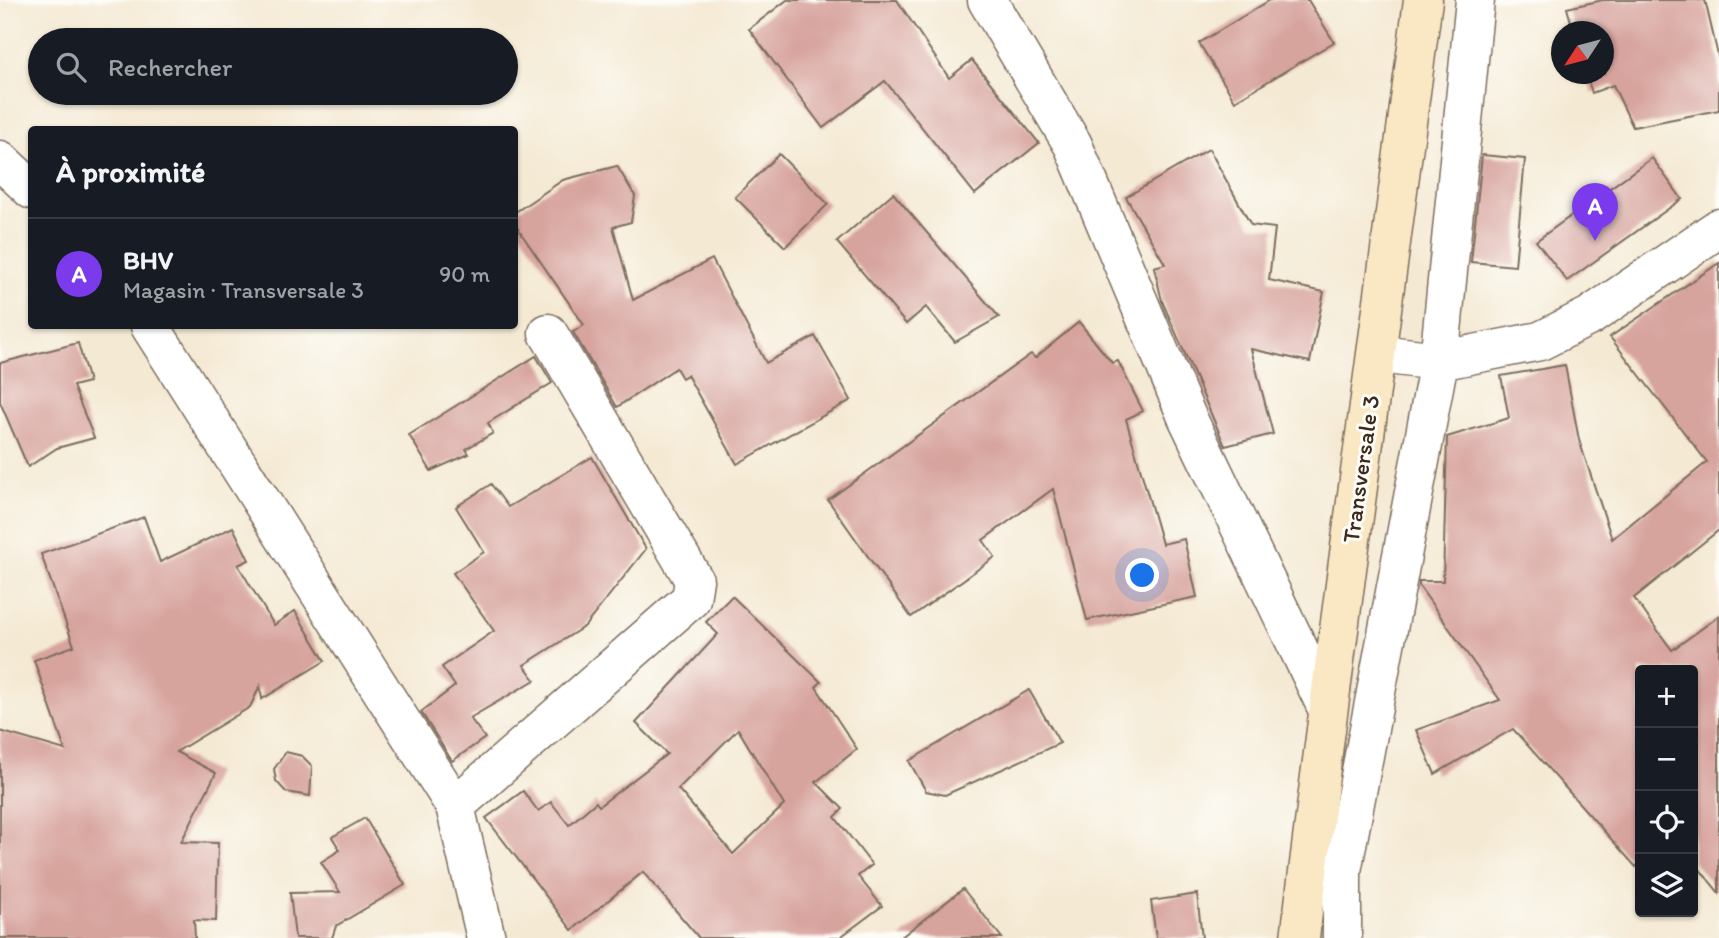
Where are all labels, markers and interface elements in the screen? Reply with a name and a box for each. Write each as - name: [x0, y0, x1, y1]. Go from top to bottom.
- north arrow: [1551, 21, 1614, 84]
- search box: [28, 28, 518, 105]
- icon: search: [52, 48, 90, 86]
- text: Rechercher: [108, 51, 232, 83]
- text: À proximité: [56, 153, 205, 190]
- pin: A: [1572, 183, 1618, 241]
- text: BHV: [123, 244, 173, 276]
- text: A: [72, 260, 86, 288]
- text: 90 m: [439, 260, 490, 288]
- text: Magasin · Transversale 3: [123, 276, 364, 304]
- street label: Transversale 3: [1336, 393, 1385, 545]
- your location: [1125, 558, 1159, 592]
- map controls: [1635, 665, 1698, 917]
- button: +: [1635, 665, 1698, 728]
- button: −: [1635, 728, 1698, 791]
- button: locate: [1635, 791, 1698, 854]
- button: layers: [1635, 854, 1698, 917]

